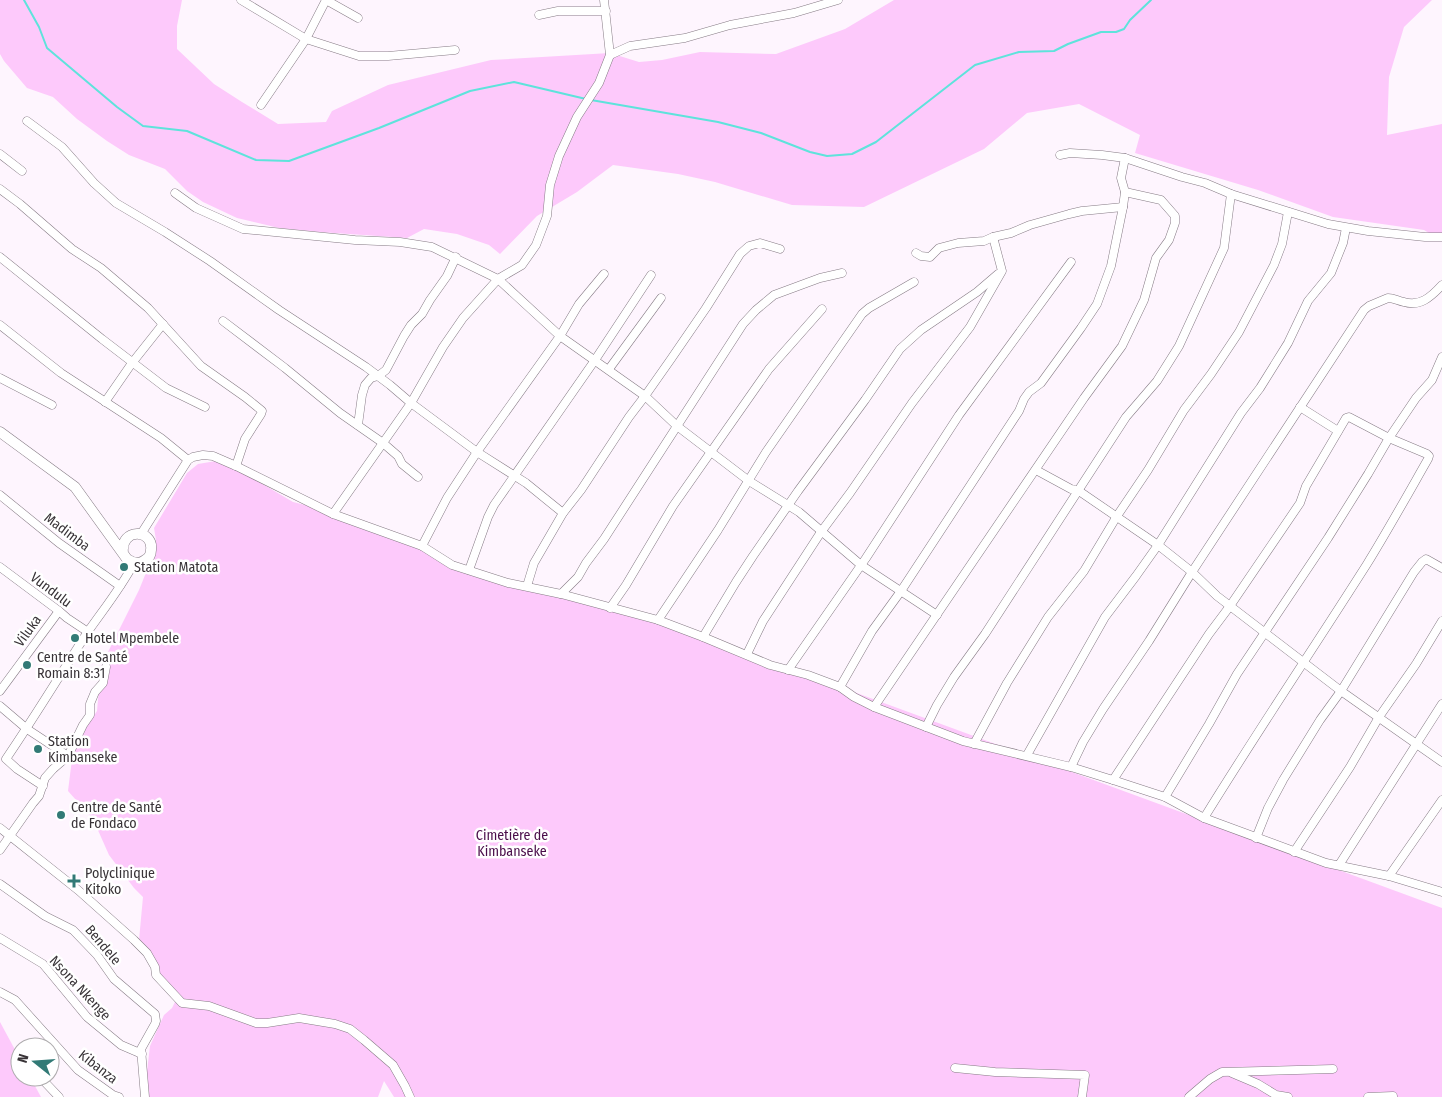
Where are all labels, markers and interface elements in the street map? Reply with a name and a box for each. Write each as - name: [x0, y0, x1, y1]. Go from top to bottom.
- street label: Madimba: [41, 509, 93, 555]
- place label: Station Matota: [134, 559, 218, 576]
- marker: Station Matota: [118, 561, 130, 573]
- street label: Vundulu: [27, 569, 75, 611]
- street label: Viluka: [11, 612, 45, 650]
- place label: Hotel Mpembele: [85, 630, 179, 647]
- marker: Hotel Mpembele: [69, 632, 81, 644]
- place label: Centre de Santé Romain 8:31: [37, 649, 128, 682]
- marker: Centre de Santé Romain 8:31: [21, 659, 33, 671]
- place label: Station Kimbanseke: [48, 733, 118, 766]
- marker: Station Kimbanseke: [32, 743, 44, 755]
- place label: Centre de Santé de Fondaco: [71, 799, 162, 832]
- marker: Centre de Santé de Fondaco: [55, 809, 67, 821]
- park label: Cimetière de Kimbanseke: [476, 827, 548, 860]
- place label: Polyclinique Kitoko: [85, 865, 155, 898]
- marker: Polyclinique Kitoko: [67, 874, 81, 888]
- street label: Bendele: [81, 922, 125, 968]
- street label: Nsona Nkenge: [46, 952, 114, 1024]
- north arrow: [10, 1037, 60, 1087]
- street label: Kibanza: [75, 1047, 121, 1088]
- text: N: [14, 1052, 32, 1065]

